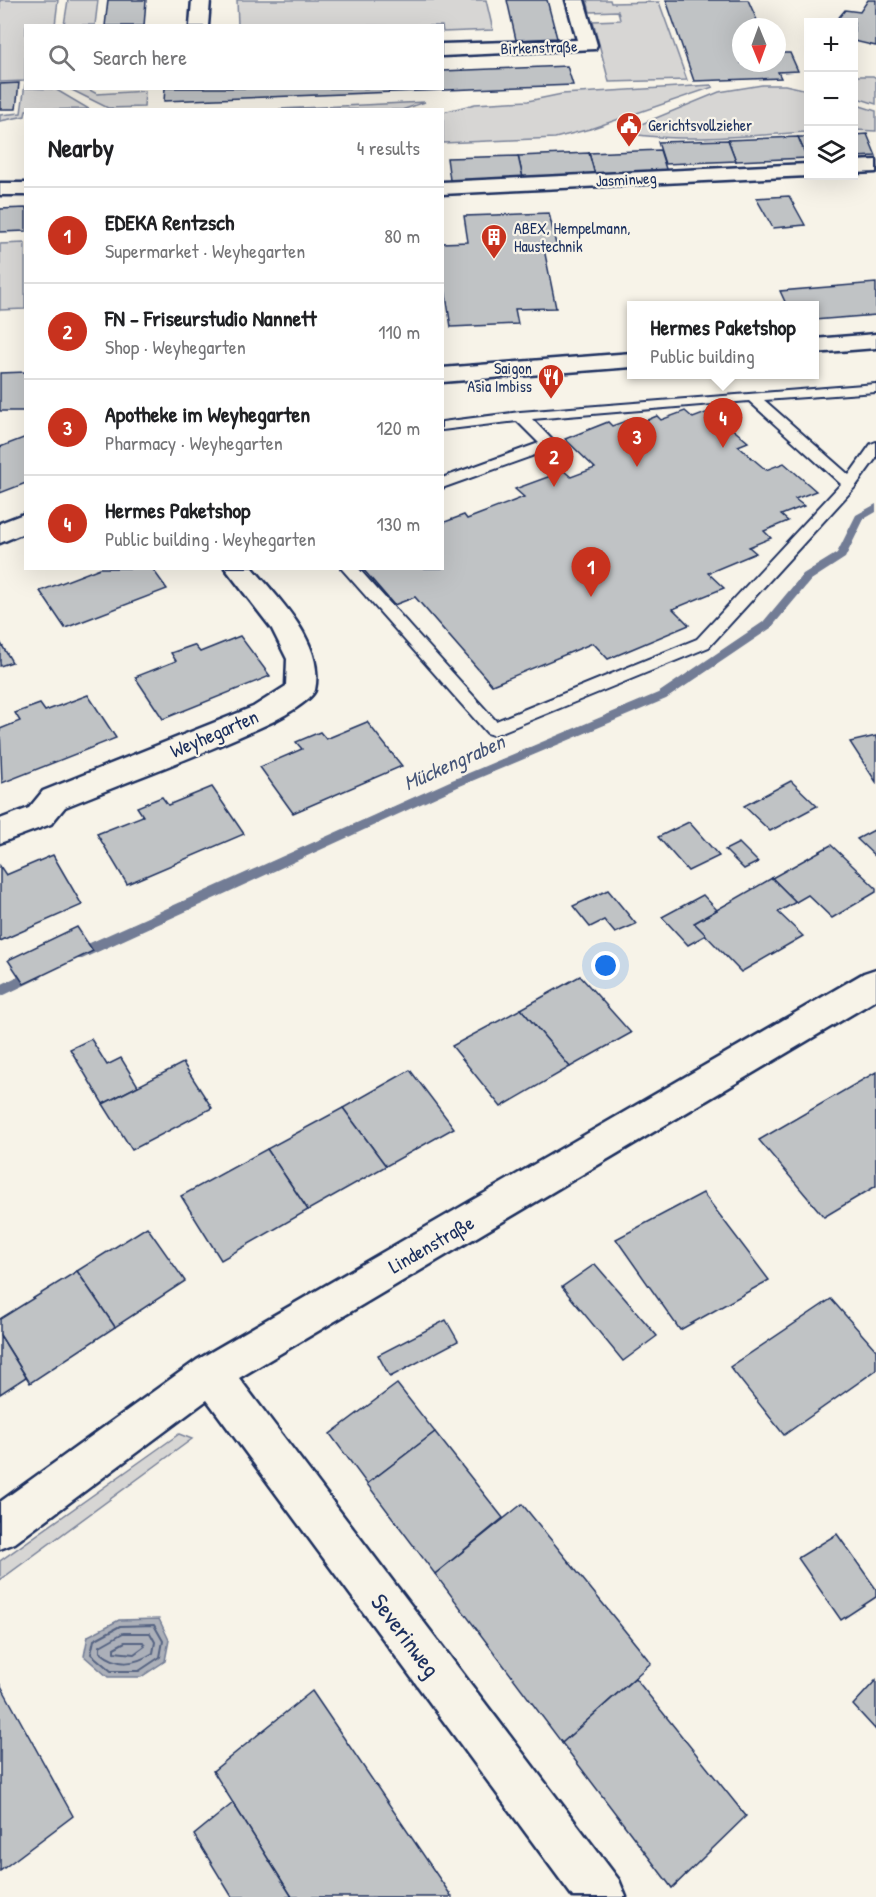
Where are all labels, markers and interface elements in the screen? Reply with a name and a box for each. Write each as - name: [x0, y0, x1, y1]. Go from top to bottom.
- north arrow: [732, 18, 786, 72]
- map controls: [804, 18, 858, 180]
- button: +: [804, 18, 858, 72]
- search box: [24, 24, 444, 90]
- street label: Birkenstraße: [500, 35, 579, 59]
- icon: search: [45, 41, 78, 74]
- text: Search here: [93, 42, 187, 72]
- button: −: [804, 72, 858, 126]
- public building icon: Gerichtsvollzieher: [614, 110, 644, 148]
- place label: Gerichtsvollzieher: [648, 114, 752, 136]
- button: layers: [804, 126, 858, 180]
- text: Nearby: [48, 130, 114, 165]
- text: 4 results: [357, 134, 420, 161]
- street label: Jasminweg: [595, 166, 657, 192]
- text: EDEKA Rentzsch: [105, 207, 234, 237]
- place label: ABEX, Hempelmann, Haustechnik: [514, 217, 631, 257]
- text: 1: [64, 222, 71, 249]
- text: 80 m: [384, 222, 420, 249]
- building icon: ABEX, Hempelmann, Haustechnik: [479, 222, 509, 260]
- text: Supermarket · Weyhegarten: [105, 237, 305, 264]
- popup: [627, 301, 819, 379]
- text: FN - Friseurstudio Nannett: [105, 303, 317, 333]
- text: Hermes Paketshop: [650, 312, 796, 342]
- text: 2: [63, 318, 72, 345]
- text: 110 m: [378, 318, 420, 345]
- text: Shop · Weyhegarten: [105, 333, 246, 360]
- text: Public building: [650, 342, 755, 369]
- place label: Saigon Asia Imbiss: [467, 357, 532, 397]
- restaurant icon: Saigon Asia Imbiss: [536, 362, 566, 400]
- pin: 4: [704, 398, 742, 448]
- text: Apotheke im Weyhegarten: [105, 399, 310, 429]
- text: 3: [63, 414, 72, 441]
- text: 120 m: [376, 414, 420, 441]
- pin: 3: [618, 418, 656, 467]
- text: Pharmacy · Weyhegarten: [105, 429, 283, 456]
- pin: 2: [534, 438, 574, 487]
- text: Hermes Paketshop: [105, 495, 250, 525]
- text: 4: [64, 510, 71, 537]
- text: 130 m: [377, 510, 420, 537]
- text: Public building · Weyhegarten: [105, 525, 316, 552]
- pin: 1: [572, 548, 610, 597]
- street label: Weyhegarten: [166, 702, 262, 764]
- water label: Mückengraben: [399, 726, 510, 797]
- your location: [591, 951, 620, 980]
- street label: Lindenstraße: [383, 1209, 479, 1279]
- street label: Severinweg: [364, 1587, 448, 1683]

